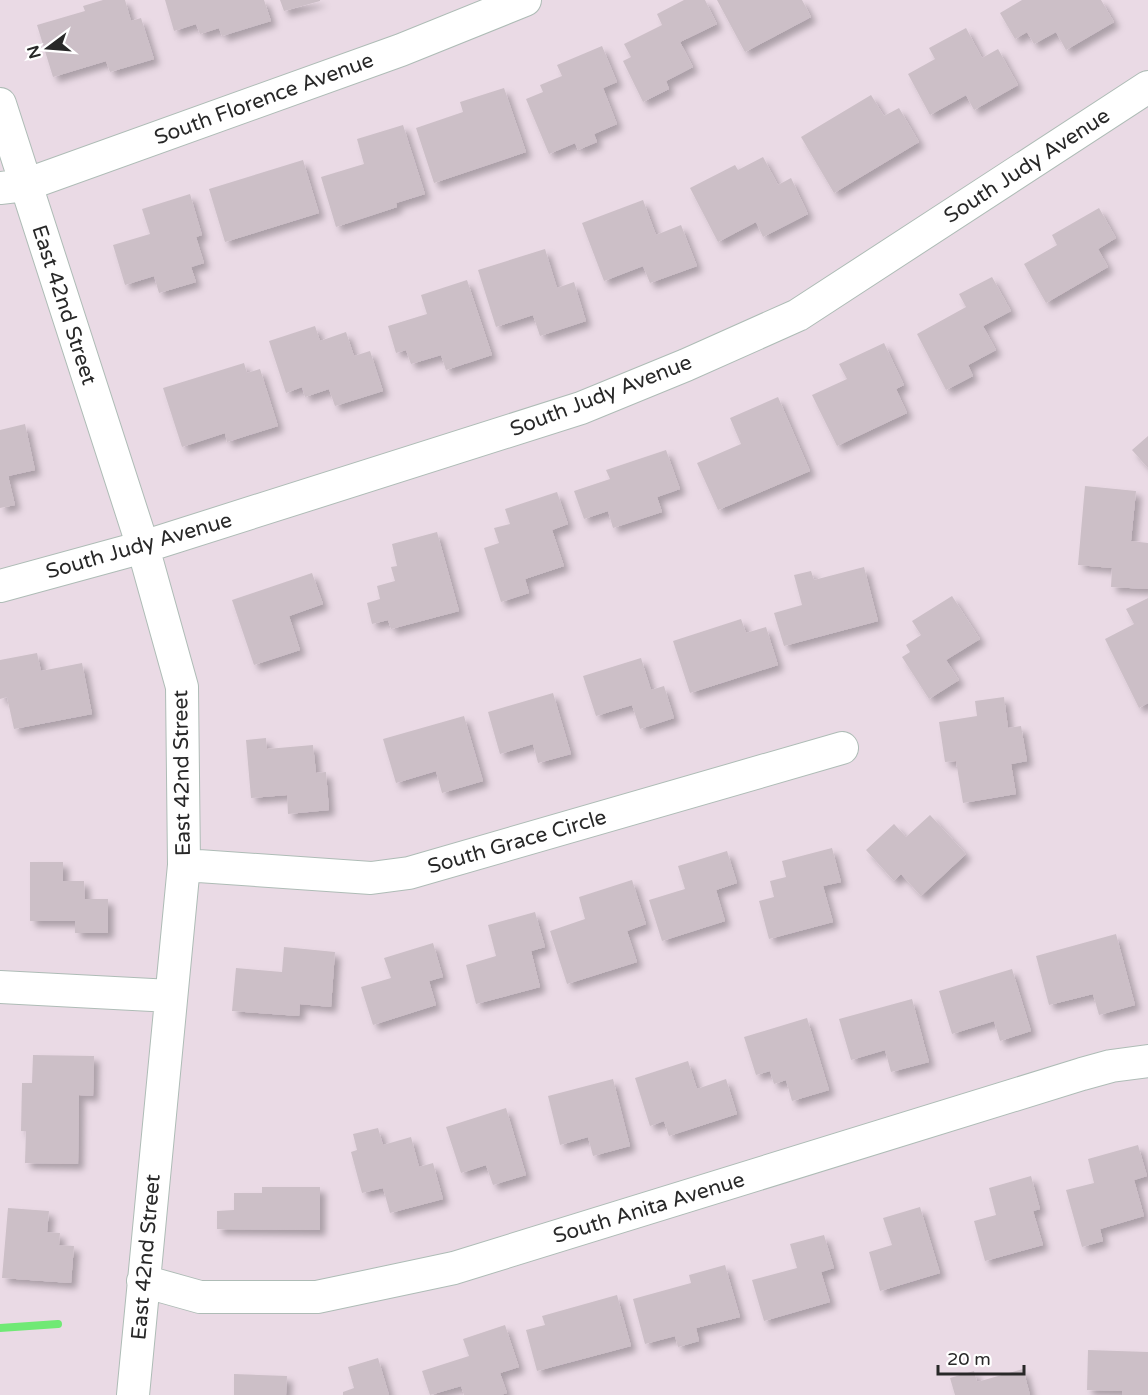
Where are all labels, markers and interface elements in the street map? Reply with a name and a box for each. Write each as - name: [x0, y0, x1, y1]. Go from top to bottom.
- north arrow: [18, 18, 78, 78]
- text: N: [23, 43, 46, 61]
- street label: South Florence Avenue: [151, 48, 377, 150]
- street label: South Judy Avenue: [939, 103, 1115, 229]
- street label: East 42nd Street: [26, 222, 102, 388]
- street label: South Judy Avenue: [507, 350, 695, 442]
- street label: South Judy Avenue: [43, 507, 235, 585]
- street label: East 42nd Street: [168, 690, 196, 856]
- street label: South Grace Circle: [425, 804, 609, 879]
- street label: South Anita Avenue: [550, 1167, 748, 1249]
- street label: East 42nd Street: [126, 1173, 166, 1341]
- scale bar: [938, 1338, 1024, 1376]
- text: 20 m: [947, 1348, 991, 1370]

